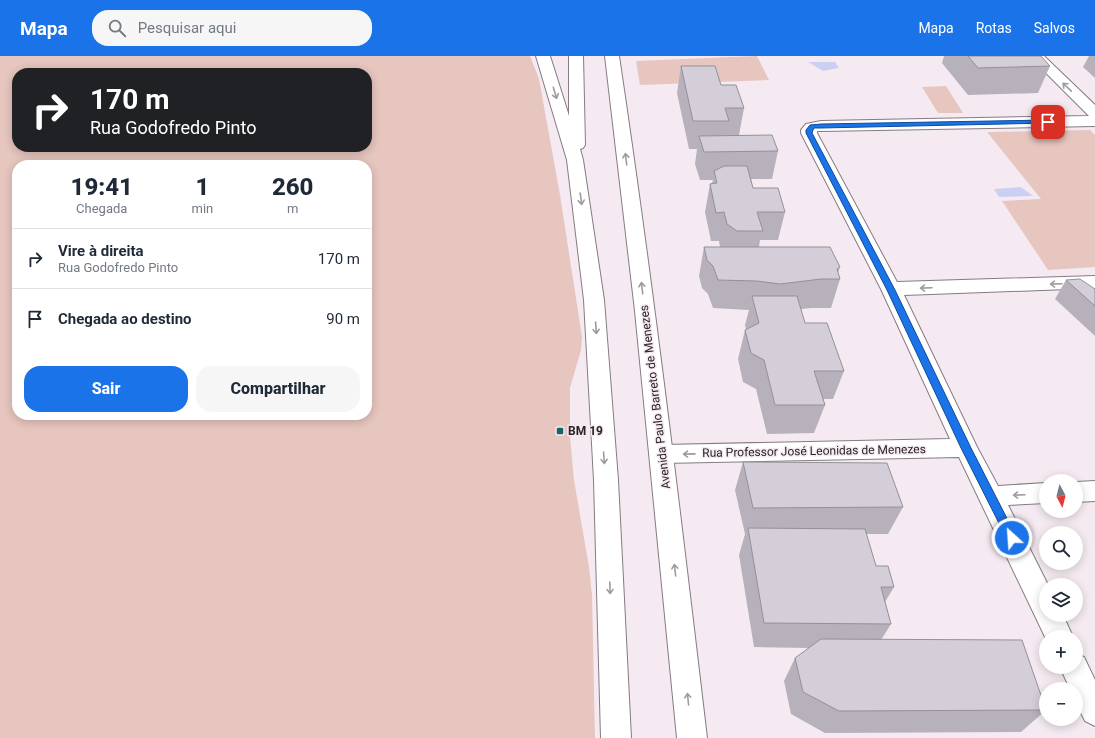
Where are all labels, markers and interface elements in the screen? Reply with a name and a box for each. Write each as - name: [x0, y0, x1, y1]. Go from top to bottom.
- search box: [92, 10, 372, 46]
- text: Mapa: [20, 17, 68, 40]
- icon: search: [106, 17, 128, 39]
- text: Pesquisar aqui: [138, 19, 236, 37]
- text: Mapa: [918, 20, 954, 36]
- text: Rotas: [976, 20, 1012, 36]
- text: Salvos: [1034, 20, 1075, 36]
- one-way arrow: [1062, 82, 1072, 92]
- text: 170 m: [90, 83, 169, 116]
- icon: right: [24, 84, 76, 136]
- one-way arrow: [552, 87, 559, 100]
- pin: [1031, 105, 1065, 139]
- icon: arrive: [1037, 111, 1059, 133]
- text: Rua Godofredo Pinto: [90, 117, 256, 138]
- one-way arrow: [623, 153, 630, 166]
- text: 19:41: [71, 173, 133, 201]
- text: 1: [195, 173, 209, 201]
- text: 260: [272, 173, 313, 201]
- one-way arrow: [577, 192, 585, 205]
- text: Chegada: [76, 201, 127, 216]
- text: min: [192, 201, 213, 216]
- text: m: [287, 201, 298, 216]
- text: Vire à direita: [58, 242, 144, 260]
- icon: right: [24, 248, 46, 270]
- text: 170 m: [318, 250, 360, 268]
- text: Rua Godofredo Pinto: [58, 260, 178, 275]
- one-way arrow: [1050, 280, 1063, 288]
- one-way arrow: [638, 282, 646, 295]
- one-way arrow: [920, 285, 933, 292]
- street label: Avenida Paulo Barreto de Menezes: [637, 304, 673, 490]
- icon: arrive: [24, 308, 46, 330]
- text: Chegada ao destino: [58, 310, 192, 328]
- text: 90 m: [326, 310, 360, 328]
- one-way arrow: [592, 321, 600, 334]
- button: Sair: [24, 366, 188, 412]
- button: Compartilhar: [196, 366, 360, 412]
- place label: BM 19: [568, 424, 603, 438]
- marker: BM 19: [555, 426, 565, 436]
- street label: Rua Professor José Leonidas de Menezes: [702, 442, 926, 460]
- one-way arrow: [683, 450, 696, 458]
- one-way arrow: [601, 451, 608, 464]
- north arrow: [1039, 474, 1083, 518]
- map controls: [1039, 474, 1083, 726]
- one-way arrow: [1013, 491, 1026, 498]
- position arrow: [991, 517, 1033, 559]
- button: search: [1039, 526, 1083, 570]
- one-way arrow: [671, 564, 678, 577]
- button: layers: [1039, 578, 1083, 622]
- one-way arrow: [606, 581, 613, 594]
- button: +: [1039, 630, 1083, 674]
- button: −: [1039, 682, 1083, 726]
- one-way arrow: [685, 693, 692, 706]

